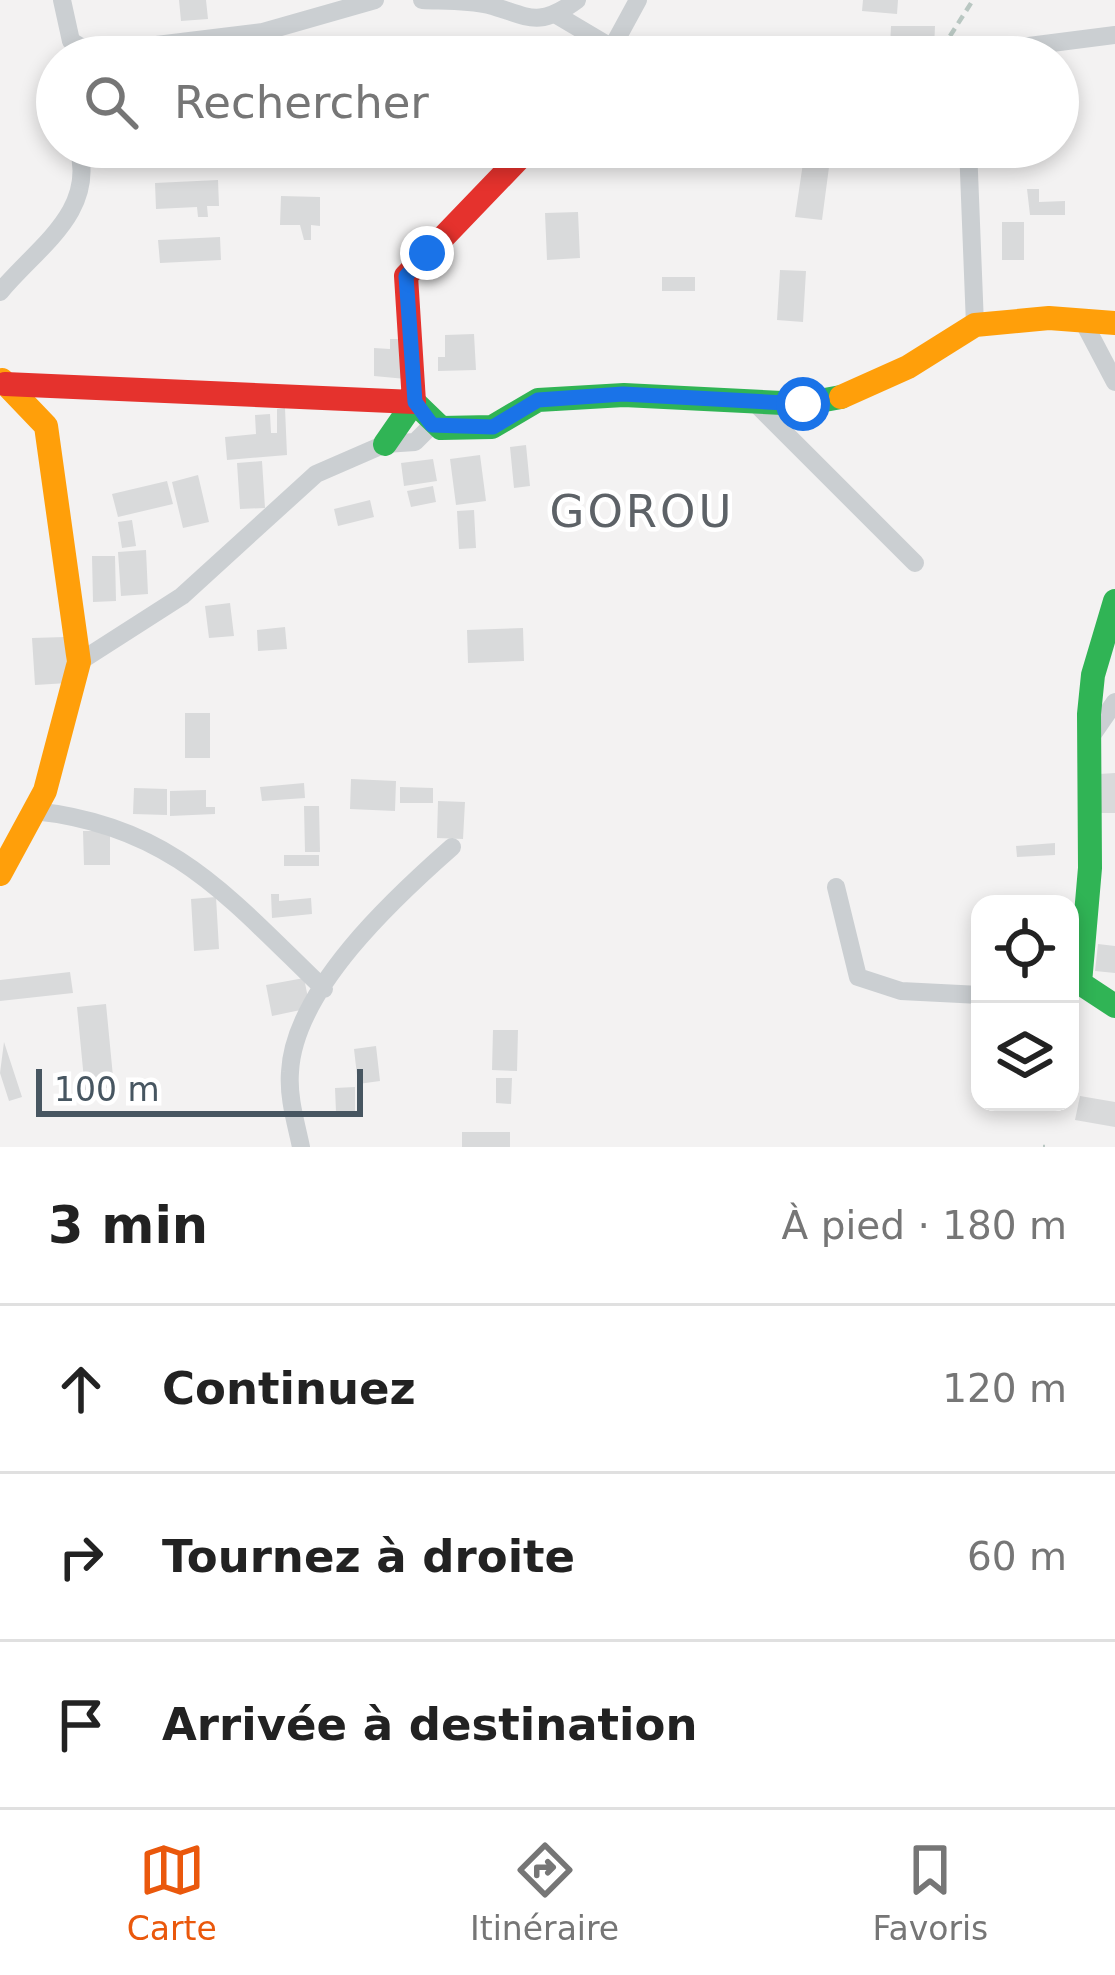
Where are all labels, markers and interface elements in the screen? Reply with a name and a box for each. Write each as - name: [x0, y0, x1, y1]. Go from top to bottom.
- search box: [36, 36, 1079, 168]
- icon: search: [78, 69, 144, 135]
- text: Rechercher: [174, 76, 429, 129]
- route end: [400, 226, 454, 280]
- route start: [776, 377, 830, 431]
- district label: GOROU: [550, 485, 734, 538]
- map controls: [971, 895, 1079, 1111]
- button: locate: [971, 895, 1079, 1003]
- button: layers: [971, 1003, 1079, 1111]
- scale bar: [36, 1063, 363, 1116]
- text: 100 m: [54, 1070, 160, 1109]
- text: 3 min: [48, 1196, 208, 1255]
- text: À pied · 180 m: [782, 1203, 1067, 1248]
- icon: ahead: [48, 1356, 114, 1422]
- text: Continuez: [162, 1362, 416, 1415]
- text: 120 m: [942, 1366, 1067, 1411]
- icon: right: [48, 1524, 114, 1590]
- text: Tournez à droite: [162, 1530, 575, 1583]
- text: 60 m: [967, 1534, 1067, 1579]
- icon: arrive: [48, 1692, 114, 1758]
- text: Arrivée à destination: [162, 1698, 697, 1751]
- tab: Carte: [127, 1837, 217, 1948]
- tab: Itinéraire: [470, 1837, 619, 1948]
- tab: Favoris: [872, 1837, 988, 1948]

